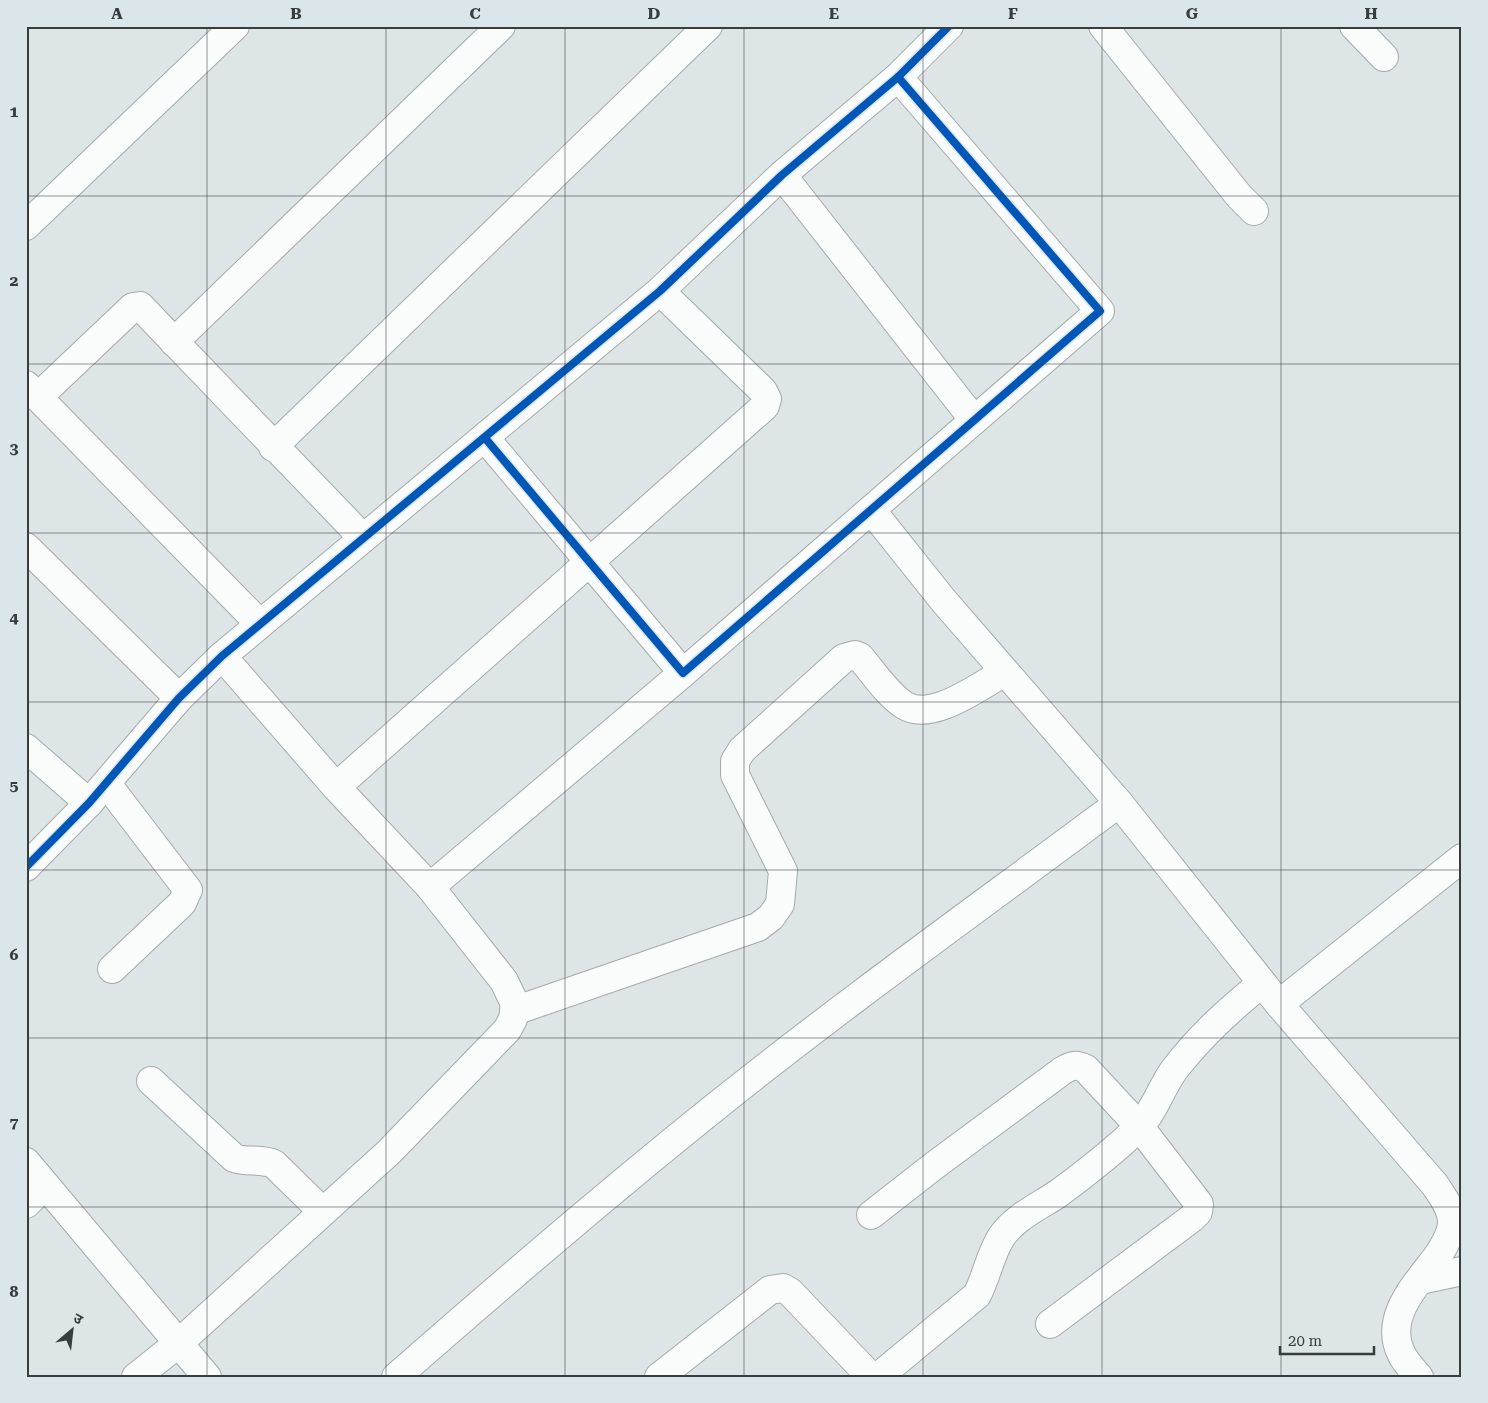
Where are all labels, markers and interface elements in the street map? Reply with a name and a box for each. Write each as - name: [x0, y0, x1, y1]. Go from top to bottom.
- text: A: [111, 4, 123, 23]
- text: B: [290, 4, 302, 23]
- text: C: [469, 4, 481, 23]
- text: D: [648, 4, 661, 23]
- text: E: [829, 4, 839, 23]
- text: F: [1008, 4, 1018, 23]
- text: G: [1186, 4, 1199, 23]
- text: H: [1364, 4, 1378, 23]
- text: 1: [10, 102, 19, 121]
- text: 2: [10, 271, 19, 290]
- text: 3: [10, 439, 19, 458]
- text: 4: [10, 608, 19, 627]
- text: 5: [10, 776, 19, 795]
- text: 6: [10, 945, 19, 964]
- text: 7: [10, 1113, 19, 1132]
- text: 8: [10, 1282, 19, 1301]
- north arrow: [48, 1306, 98, 1356]
- text: उ: [71, 1310, 86, 1328]
- scale bar: [1280, 1323, 1374, 1355]
- text: 20 m: [1288, 1332, 1323, 1350]

